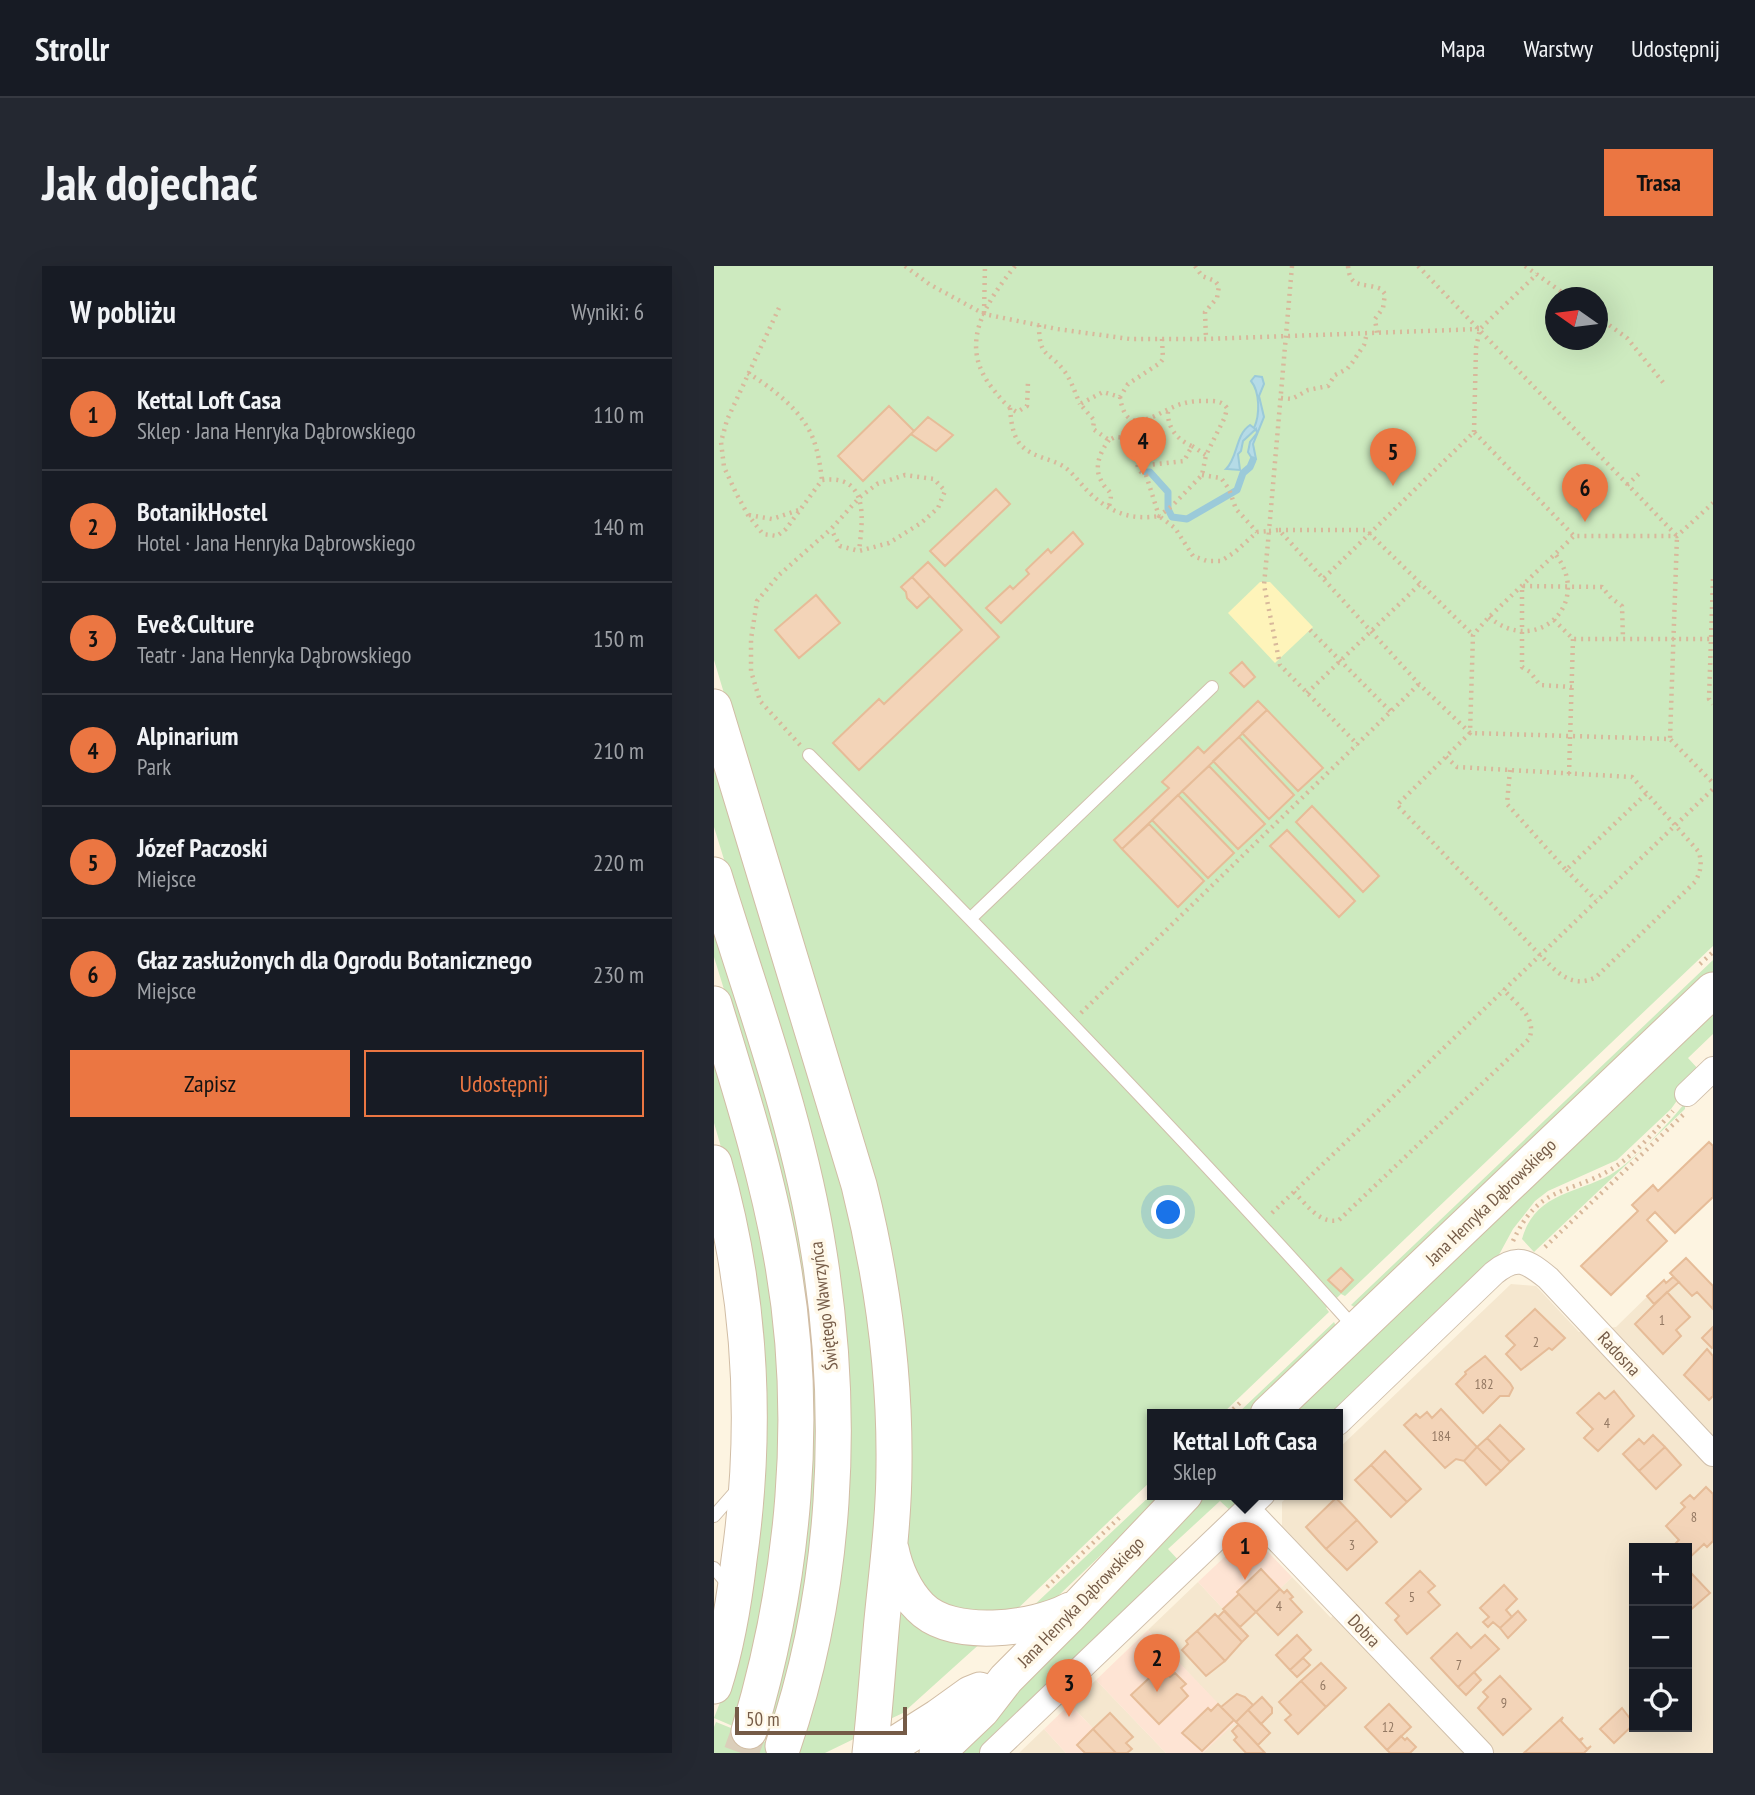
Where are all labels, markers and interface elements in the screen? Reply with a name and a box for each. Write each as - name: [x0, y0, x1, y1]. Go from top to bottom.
- text: Strollr: [35, 27, 109, 70]
- text: Mapa: [1441, 33, 1485, 64]
- text: Warstwy: [1523, 33, 1593, 64]
- text: Udostępnij: [1631, 33, 1720, 64]
- button: Trasa: [1604, 149, 1713, 216]
- text: Jak dojechać: [42, 150, 258, 214]
- north arrow: [1545, 287, 1608, 350]
- text: W pobliżu: [70, 292, 176, 331]
- text: Wyniki: 6: [571, 297, 644, 326]
- text: Kettal Loft Casa: [137, 383, 281, 416]
- text: 1: [88, 400, 99, 429]
- text: 110 m: [593, 400, 644, 429]
- text: Sklep · Jana Henryka Dąbrowskiego: [137, 416, 416, 445]
- pin: 4: [1120, 417, 1166, 475]
- pin: 5: [1370, 428, 1416, 486]
- pin: 6: [1562, 464, 1608, 522]
- text: BotanikHostel: [137, 495, 267, 528]
- text: 2: [88, 512, 99, 541]
- text: 140 m: [593, 512, 644, 541]
- text: Hotel · Jana Henryka Dąbrowskiego: [137, 528, 415, 557]
- text: Eve&Culture: [137, 607, 254, 640]
- text: 3: [88, 624, 99, 653]
- text: 150 m: [593, 624, 644, 653]
- text: Teatr · Jana Henryka Dąbrowskiego: [137, 640, 411, 669]
- text: Alpinarium: [137, 719, 239, 752]
- text: 4: [88, 736, 99, 765]
- text: 210 m: [593, 736, 644, 765]
- text: Park: [137, 752, 171, 781]
- text: Józef Paczoski: [137, 831, 268, 864]
- text: 5: [88, 848, 99, 877]
- text: 220 m: [593, 848, 644, 877]
- text: Miejsce: [137, 864, 196, 893]
- text: Głaz zasłużonych dla Ogrodu Botanicznego: [137, 943, 532, 976]
- text: 6: [88, 960, 99, 989]
- text: 230 m: [593, 960, 644, 989]
- text: Miejsce: [137, 976, 196, 1005]
- button: Zapisz: [70, 1050, 350, 1117]
- button: Udostępnij: [364, 1050, 644, 1117]
- street label: Jana Henryka Dąbrowskiego: [1420, 1133, 1561, 1271]
- your location: [1151, 1195, 1185, 1229]
- street label: Świętego Wawrzyńca: [804, 1240, 843, 1372]
- house number: 1: [1659, 1311, 1665, 1329]
- street label: Radosna: [1593, 1327, 1646, 1381]
- house number: 2: [1533, 1333, 1539, 1351]
- house number: 182: [1475, 1375, 1493, 1393]
- popup: [1147, 1409, 1343, 1500]
- house number: 4: [1604, 1414, 1611, 1432]
- text: Kettal Loft Casa: [1173, 1424, 1317, 1457]
- house number: 184: [1432, 1427, 1451, 1445]
- text: Sklep: [1173, 1457, 1217, 1486]
- house number: 8: [1691, 1508, 1697, 1526]
- pin: 1: [1222, 1522, 1268, 1580]
- street label: Jana Henryka Dąbrowskiego: [1012, 1531, 1149, 1672]
- house number: 3: [1349, 1536, 1355, 1554]
- map controls: [1629, 1543, 1692, 1732]
- button: +: [1629, 1543, 1692, 1606]
- house number: 5: [1409, 1588, 1415, 1606]
- house number: 4: [1276, 1597, 1283, 1615]
- button: −: [1629, 1606, 1692, 1669]
- street label: Dobra: [1343, 1609, 1386, 1652]
- pin: 2: [1134, 1634, 1180, 1692]
- house number: 7: [1456, 1656, 1462, 1674]
- pin: 3: [1046, 1659, 1092, 1717]
- button: locate: [1629, 1669, 1692, 1732]
- house number: 6: [1320, 1676, 1326, 1694]
- house number: 9: [1501, 1694, 1507, 1712]
- scale bar: [735, 1704, 906, 1736]
- text: 50 m: [746, 1707, 780, 1731]
- house number: 12: [1382, 1718, 1394, 1736]

